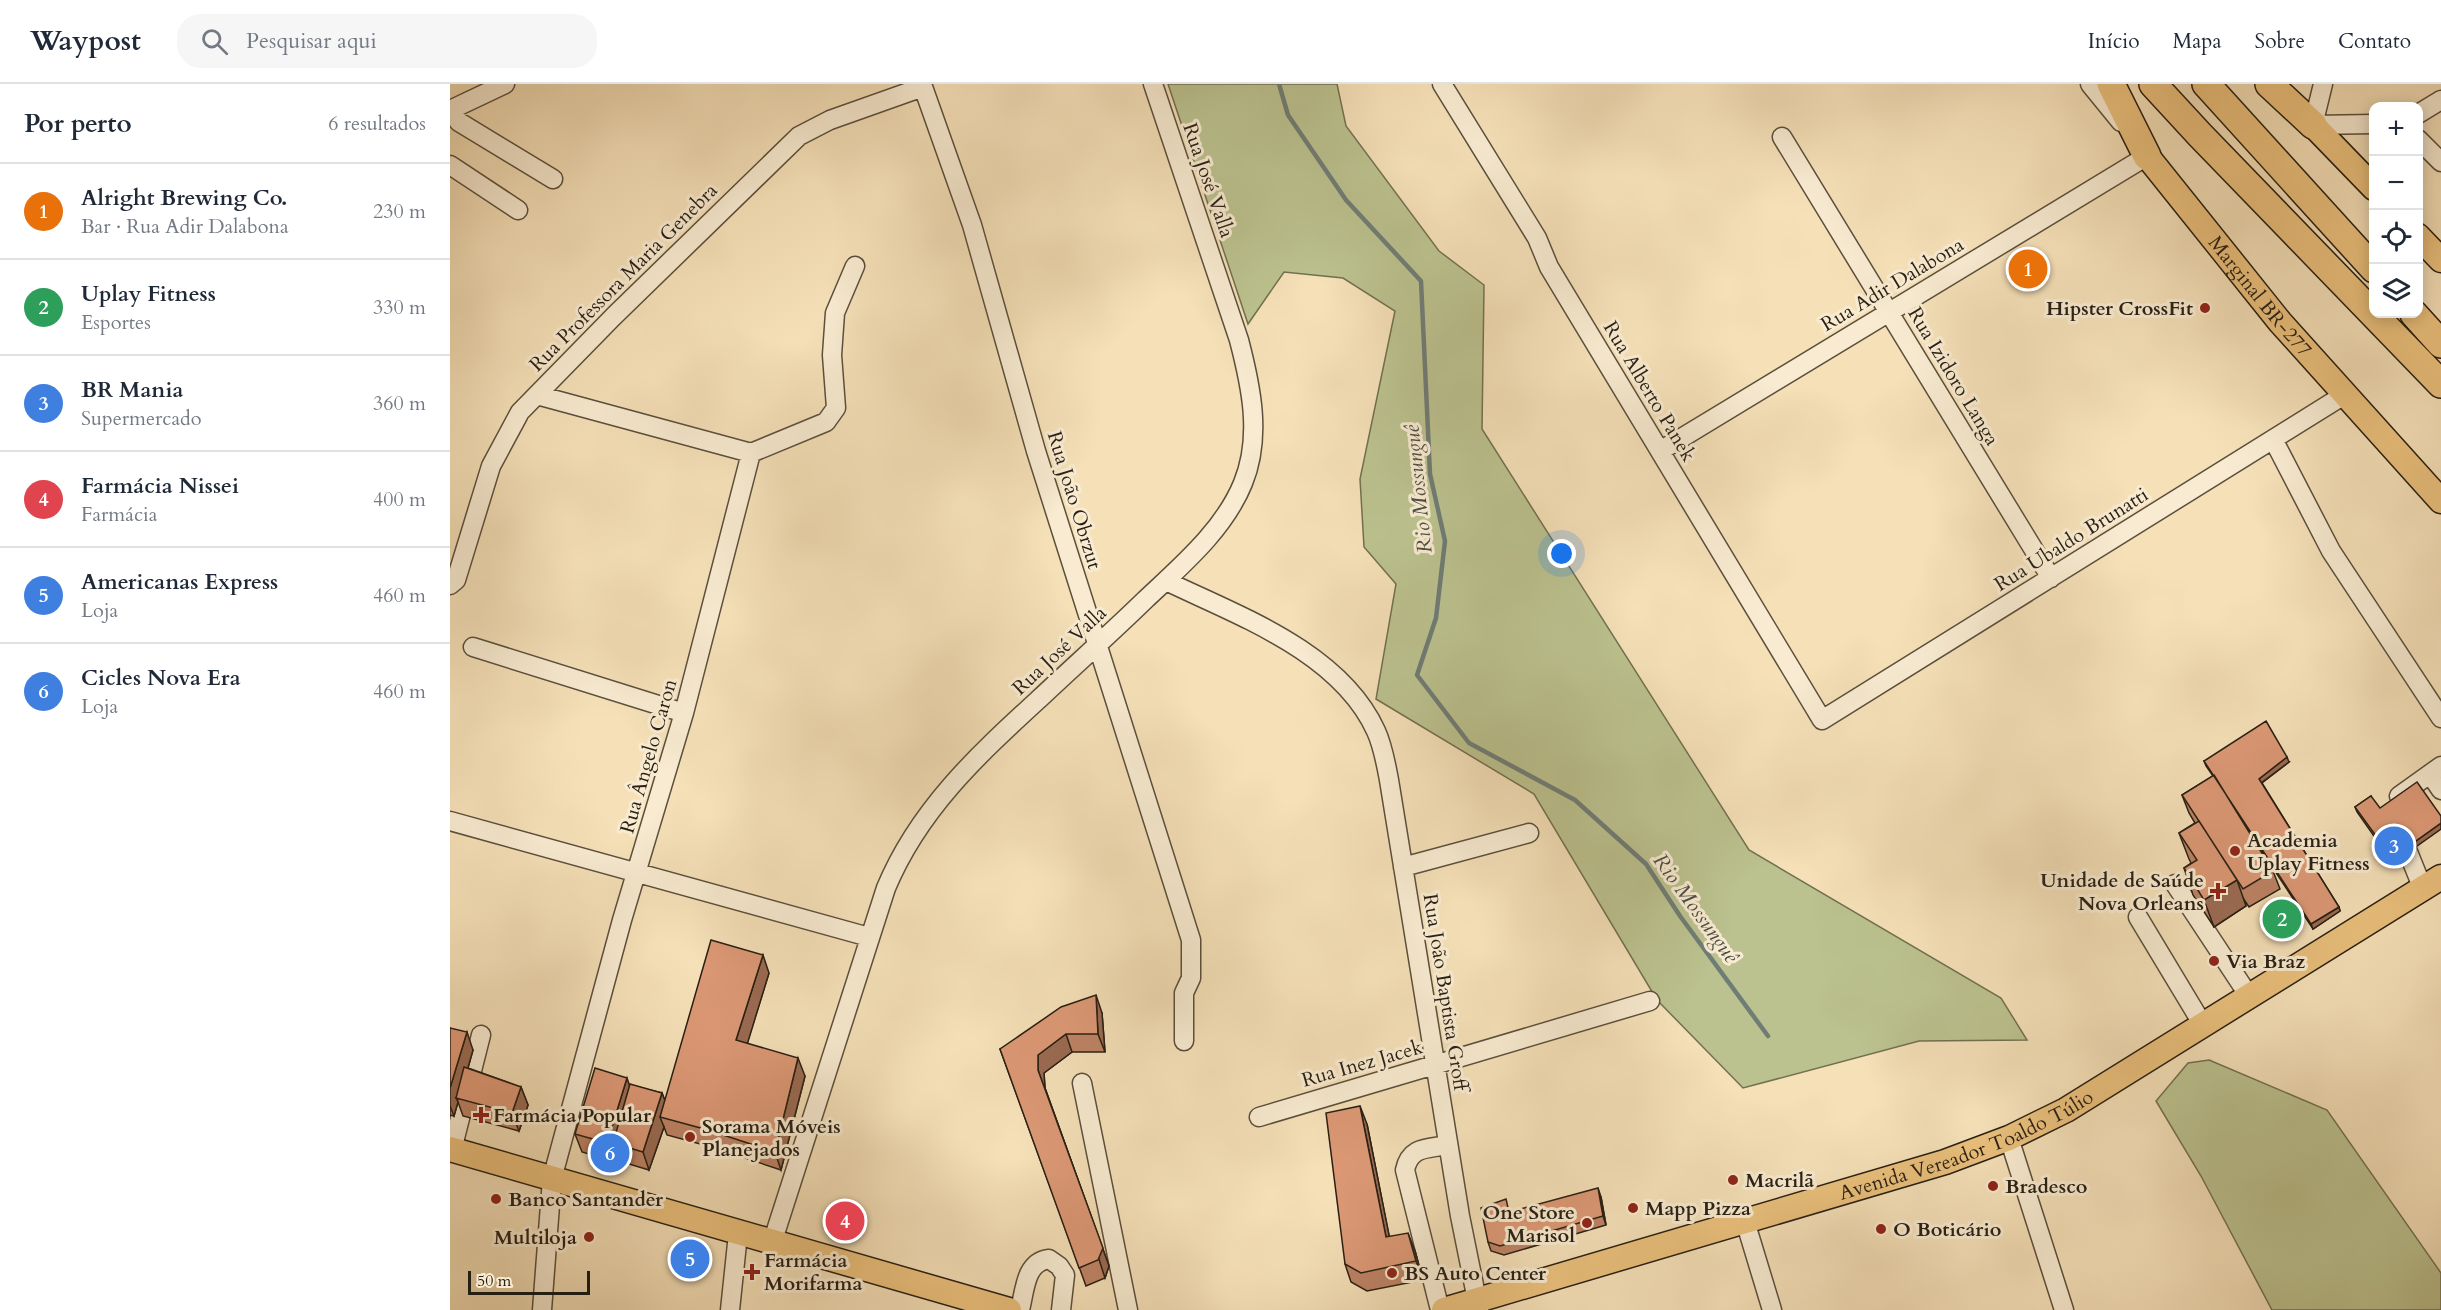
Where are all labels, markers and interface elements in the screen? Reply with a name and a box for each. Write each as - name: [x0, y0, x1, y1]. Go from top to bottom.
- search box: [177, 14, 597, 68]
- text: Waypost: [30, 22, 141, 60]
- icon: search: [198, 25, 231, 58]
- text: Pesquisar aqui: [246, 26, 377, 56]
- text: Início: [2088, 27, 2140, 56]
- text: Mapa: [2173, 27, 2222, 56]
- text: Sobre: [2255, 27, 2305, 56]
- text: Contato: [2338, 27, 2411, 56]
- map controls: [2369, 102, 2423, 318]
- button: +: [2369, 102, 2423, 156]
- text: Por perto: [24, 106, 132, 141]
- text: 6 resultados: [328, 110, 426, 137]
- street label: Rua José Valla: [1176, 119, 1241, 241]
- button: −: [2369, 156, 2423, 210]
- street label: Rua Professora Maria Genebra: [523, 177, 724, 377]
- text: Alright Brewing Co.: [81, 183, 287, 213]
- text: 1: [38, 198, 49, 225]
- text: 230 m: [373, 198, 426, 225]
- button: locate: [2369, 210, 2423, 264]
- text: Bar · Rua Adir Dalabona: [81, 213, 289, 240]
- street label: Marginal BR-277: [2202, 230, 2318, 363]
- street label: Rua Adir Dalabona: [1816, 231, 1969, 338]
- pin: 1: [2008, 246, 2048, 291]
- button: layers: [2369, 264, 2423, 318]
- text: Uplay Fitness: [81, 279, 216, 309]
- text: 2: [38, 294, 49, 321]
- text: 330 m: [373, 294, 426, 321]
- place label: Hipster CrossFit: [2046, 295, 2193, 322]
- marker: Hipster CrossFit: [2198, 301, 2212, 315]
- street label: Rua Izidoro Langa: [1902, 302, 2006, 451]
- text: Esportes: [81, 309, 151, 336]
- street label: Rua Alberto Panek: [1597, 316, 1702, 467]
- text: BR Mania: [81, 375, 183, 405]
- text: 3: [38, 390, 49, 417]
- text: 360 m: [373, 390, 426, 417]
- text: Supermercado: [81, 405, 202, 432]
- water label: Rio Mossunguê: [1397, 422, 1440, 555]
- street label: Rua João Obrzut: [1041, 428, 1109, 573]
- text: Farmácia Nissei: [81, 471, 239, 501]
- street label: Rua Ubaldo Brunatti: [1989, 481, 2154, 598]
- text: 4: [38, 486, 49, 513]
- text: 400 m: [373, 486, 426, 513]
- text: Farmácia: [81, 501, 157, 528]
- your location: [1547, 539, 1576, 568]
- text: Americanas Express: [81, 567, 278, 597]
- text: 5: [38, 582, 49, 609]
- text: 460 m: [373, 582, 426, 609]
- text: Loja: [81, 597, 118, 624]
- street label: Rua José Valla: [1006, 599, 1113, 701]
- text: Cicles Nova Era: [81, 663, 241, 693]
- street label: Rua Ângelo Caron: [614, 675, 684, 836]
- text: 6: [38, 678, 49, 705]
- text: 460 m: [373, 678, 426, 705]
- text: Loja: [81, 693, 118, 720]
- pin: 3: [2374, 824, 2414, 868]
- place label: Academia Uplay Fitness: [2247, 827, 2370, 877]
- marker: Academia Uplay Fitness: [2228, 844, 2242, 858]
- water label: Rio Mossunguê: [1646, 848, 1746, 970]
- place label: Unidade de Saúde Nova Orleans: [2040, 867, 2204, 917]
- marker: Unidade de Saúde Nova Orleans: [2209, 882, 2227, 900]
- street label: Rua João Baptista Groff: [1417, 892, 1475, 1095]
- pin: 2: [2262, 896, 2302, 942]
- place label: Via Braz: [2226, 948, 2305, 975]
- marker: Via Braz: [2207, 954, 2221, 968]
- street label: Rua Inez Jacek: [1298, 1033, 1426, 1094]
- street label: Avenida Vereador Toaldo Túlio: [1836, 1083, 2099, 1207]
- place label: Farmácia Popular: [493, 1102, 652, 1129]
- marker: Farmácia Popular: [474, 1108, 488, 1122]
- place label: Sorama Móveis Planejados: [702, 1113, 841, 1163]
- pin: 6: [590, 1130, 630, 1176]
- marker: Sorama Móveis Planejados: [683, 1130, 697, 1144]
- place label: Macrilã: [1745, 1167, 1814, 1194]
- marker: Macrilã: [1726, 1173, 1740, 1187]
- place label: Bradesco: [2005, 1173, 2087, 1200]
- marker: Bradesco: [1986, 1179, 2000, 1193]
- place label: Banco Santander: [508, 1186, 664, 1213]
- marker: Banco Santander: [489, 1192, 503, 1206]
- place label: Mapp Pizza: [1645, 1195, 1751, 1222]
- pin: 4: [826, 1198, 864, 1244]
- place label: One Store Marisol: [1482, 1199, 1575, 1249]
- marker: Mapp Pizza: [1626, 1201, 1640, 1215]
- marker: One Store Marisol: [1580, 1216, 1594, 1230]
- place label: O Boticário: [1893, 1216, 2001, 1243]
- marker: O Boticário: [1874, 1222, 1888, 1236]
- place label: Multiloja: [494, 1224, 577, 1251]
- marker: Multiloja: [582, 1230, 596, 1244]
- pin: 5: [670, 1236, 710, 1282]
- place label: Farmácia Morifarma: [764, 1247, 863, 1297]
- place label: BS Auto Center: [1404, 1260, 1547, 1287]
- marker: Farmácia Morifarma: [745, 1265, 759, 1279]
- marker: BS Auto Center: [1385, 1266, 1399, 1280]
- scale bar: [468, 1268, 590, 1296]
- text: 50 m: [477, 1270, 511, 1292]

